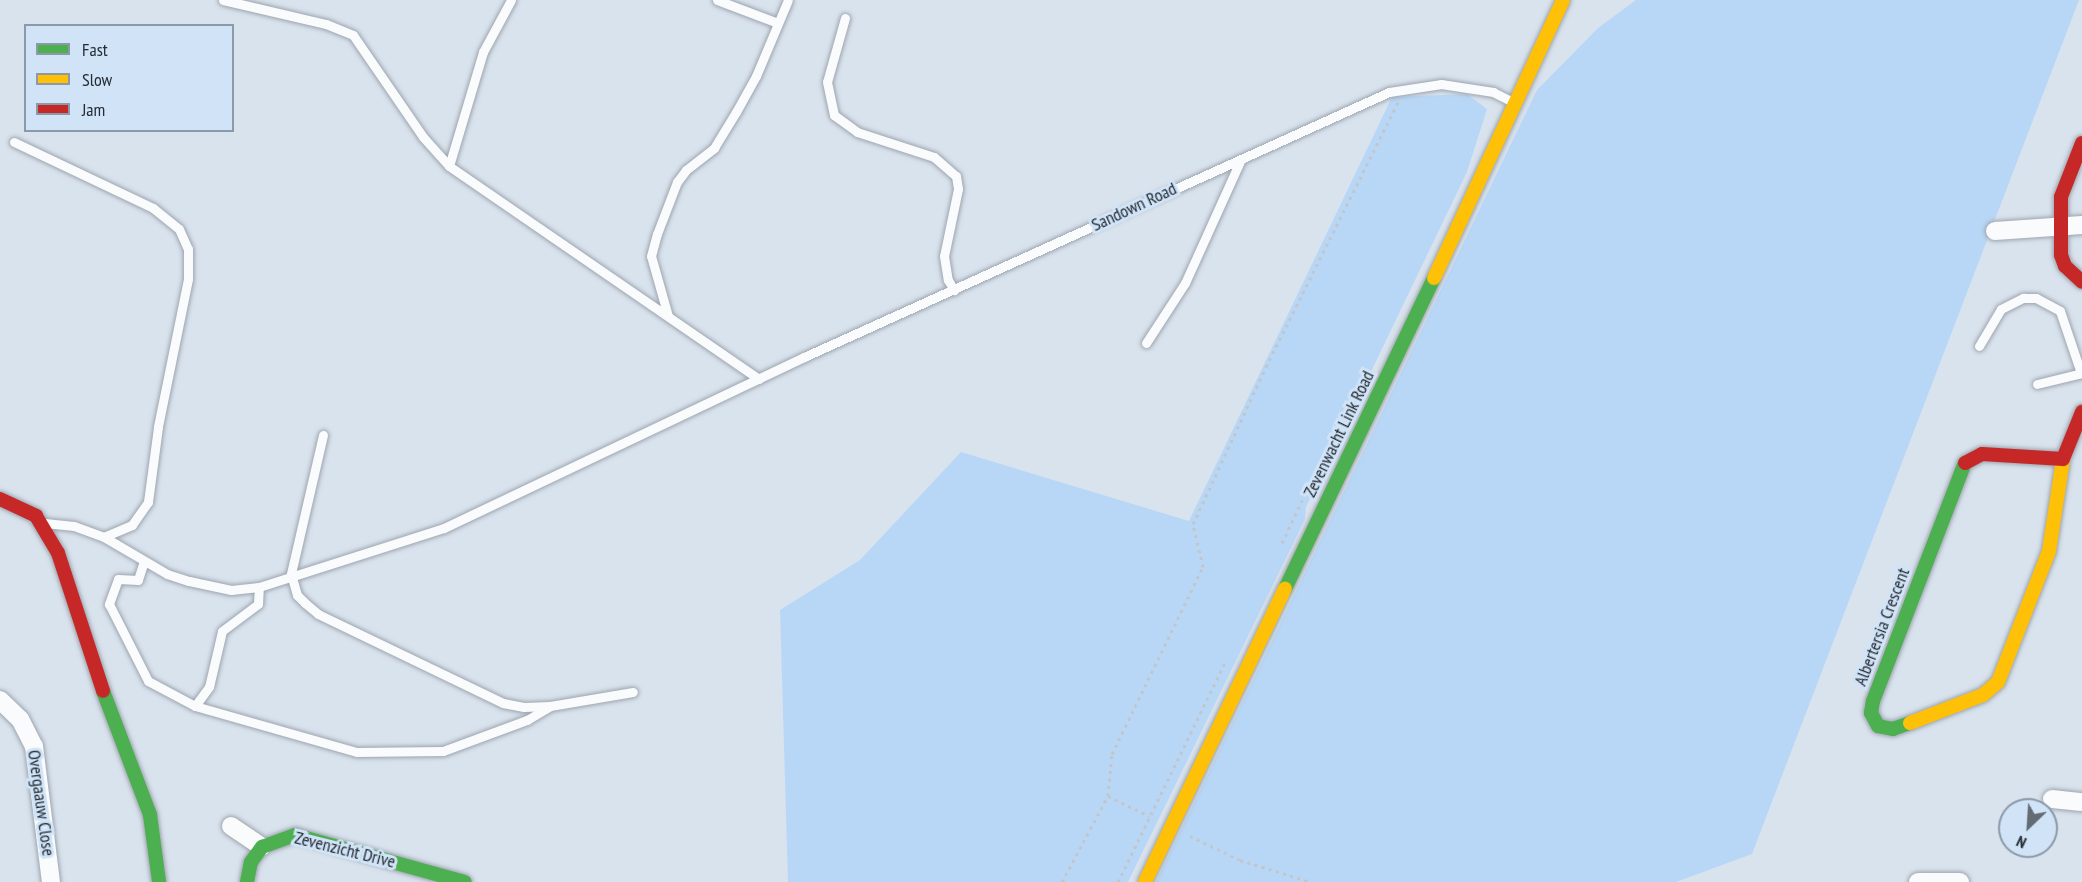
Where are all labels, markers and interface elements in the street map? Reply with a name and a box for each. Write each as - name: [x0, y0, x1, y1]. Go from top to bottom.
- legend: [24, 24, 234, 132]
- text: Fast: [82, 38, 108, 61]
- text: Slow: [82, 68, 112, 91]
- text: Jam: [82, 98, 105, 121]
- street label: Sandown Road: [1088, 178, 1180, 236]
- street label: Zevenwacht Link Road: [1299, 367, 1379, 501]
- street label: Albertersia Crescent: [1850, 565, 1914, 689]
- street label: Overgaauw Close: [23, 748, 59, 858]
- north arrow: [1998, 798, 2058, 858]
- street label: Zevenzicht Drive: [292, 827, 398, 873]
- text: N: [2013, 832, 2029, 853]

